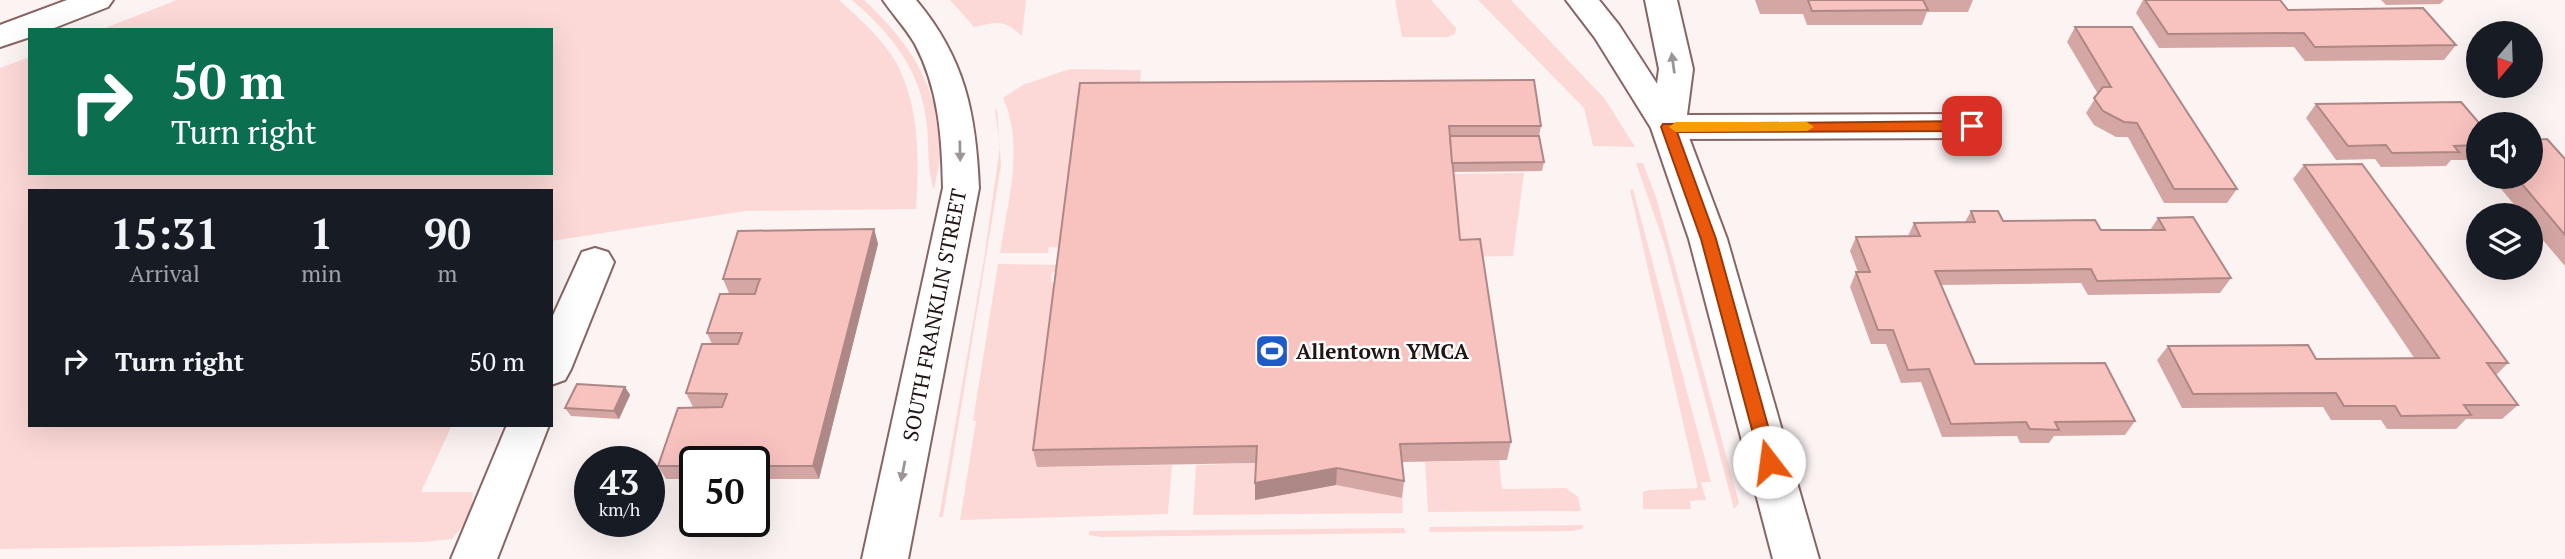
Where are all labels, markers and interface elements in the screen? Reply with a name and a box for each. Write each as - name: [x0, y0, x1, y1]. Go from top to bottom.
- north arrow: [2466, 21, 2543, 98]
- map controls: [2466, 21, 2543, 280]
- text: 50 m: [171, 48, 285, 113]
- one-way arrow: [1668, 52, 1679, 74]
- icon: right: [56, 56, 147, 147]
- pin: [1942, 96, 2002, 156]
- icon: arrive: [1953, 107, 1991, 145]
- text: Turn right: [171, 111, 317, 153]
- button: sound: [2466, 112, 2543, 189]
- one-way arrow: [954, 140, 966, 162]
- street label: SOUTH FRANKLIN STREET: [896, 186, 972, 444]
- button: layers: [2466, 203, 2543, 280]
- text: 15:31: [110, 205, 219, 261]
- text: 1: [310, 205, 333, 261]
- text: 90: [424, 205, 471, 261]
- text: Arrival: [129, 258, 200, 289]
- text: min: [301, 258, 342, 289]
- text: m: [437, 258, 457, 289]
- sports icon: Allentown YMCA: [1253, 332, 1291, 370]
- place label: Allentown YMCA: [1296, 337, 1470, 365]
- icon: right: [56, 342, 94, 380]
- text: Turn right: [115, 344, 244, 378]
- text: 50 m: [469, 344, 525, 378]
- position arrow: [1732, 425, 1806, 499]
- speed limit sign: 50: [679, 446, 770, 537]
- text: 43: [600, 459, 639, 505]
- one-way arrow: [897, 460, 908, 482]
- text: km/h: [599, 497, 640, 521]

